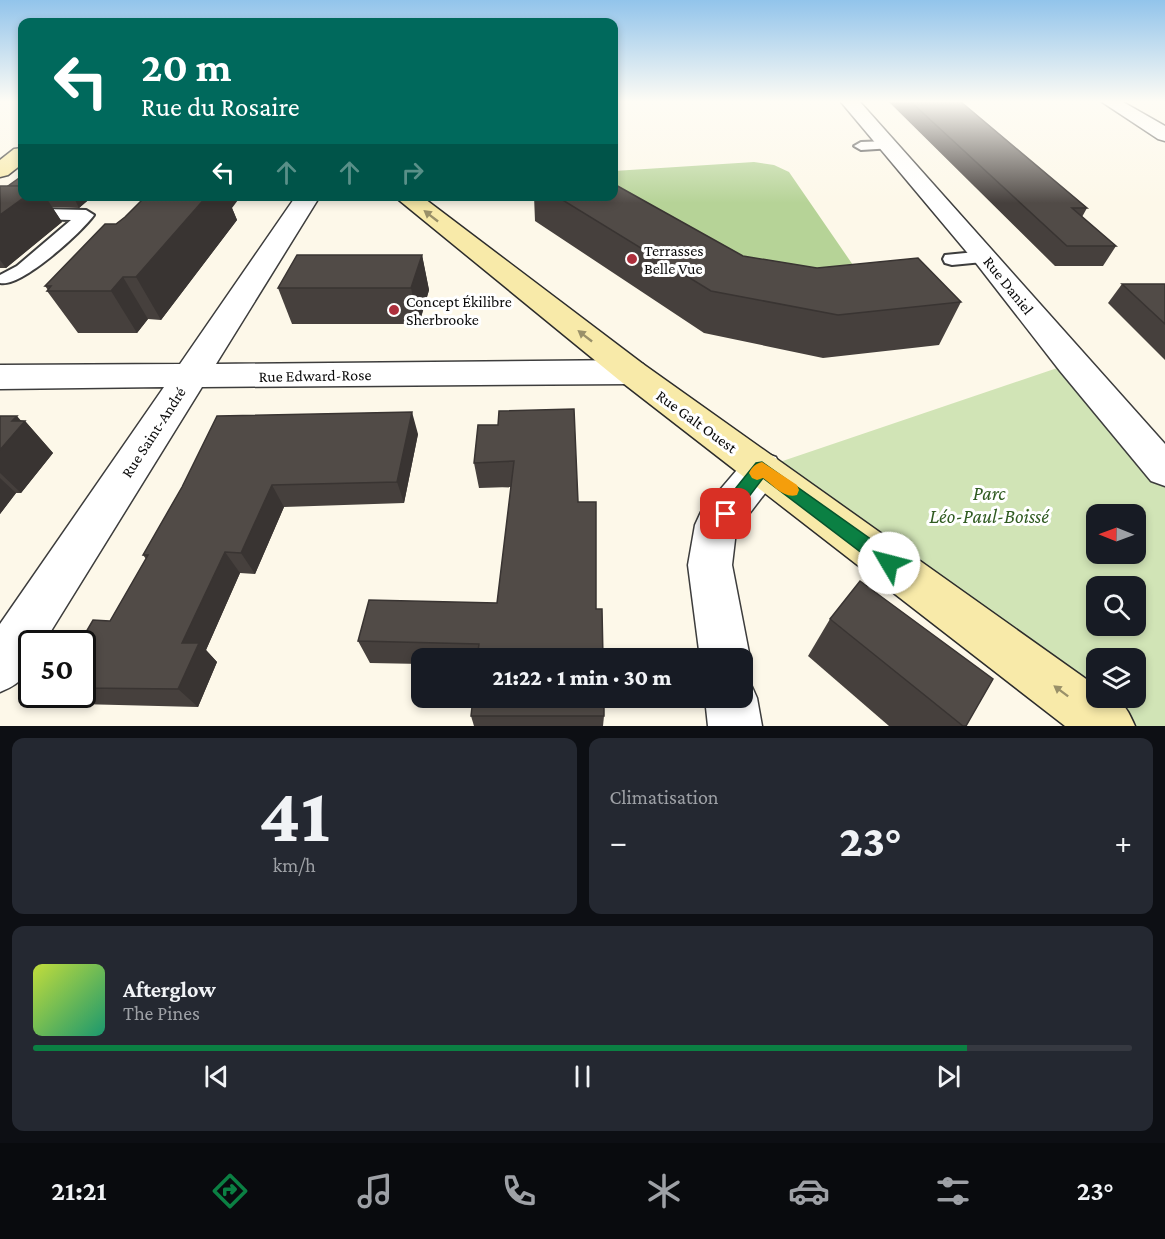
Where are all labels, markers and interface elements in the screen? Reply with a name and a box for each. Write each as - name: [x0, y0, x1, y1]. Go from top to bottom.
- icon: left: [42, 42, 120, 120]
- text: 20 m: [141, 43, 232, 90]
- text: Rue du Rosaire: [141, 92, 300, 122]
- icon: left: [207, 156, 240, 189]
- icon: ahead: [270, 156, 303, 189]
- icon: ahead: [333, 156, 366, 189]
- icon: right: [396, 156, 429, 189]
- one-way arrow: [423, 210, 439, 223]
- place label: Terrasses Belle Vue: [644, 242, 703, 277]
- marker: Terrasses Belle Vue: [625, 252, 639, 266]
- street label: Rue Daniel: [980, 253, 1037, 318]
- place label: Concept Ékilibre Sherbrooke: [406, 293, 512, 328]
- marker: Concept Ékilibre Sherbrooke: [387, 303, 401, 317]
- one-way arrow: [577, 330, 593, 343]
- street label: Rue Edward-Rose: [258, 366, 372, 385]
- street label: Rue Saint-André: [118, 384, 189, 481]
- street label: Rue Galt Ouest: [653, 387, 741, 457]
- park label: Parc Léo-Paul-Boissé: [929, 482, 1050, 527]
- pin: [700, 488, 751, 539]
- icon: arrive: [709, 497, 742, 530]
- north arrow: [1086, 504, 1146, 564]
- map controls: [1086, 504, 1146, 708]
- position arrow: [857, 531, 921, 595]
- button: search: [1086, 576, 1146, 636]
- speed limit sign: 50: [18, 630, 96, 708]
- button: layers: [1086, 648, 1146, 708]
- text: 21:22 · 1 min · 30 m: [492, 665, 672, 690]
- one-way arrow: [1054, 685, 1070, 697]
- text: 41: [259, 771, 330, 858]
- text: Climatisation: [610, 786, 719, 808]
- text: 23°: [839, 816, 902, 866]
- text: −: [610, 823, 627, 860]
- text: +: [1115, 823, 1132, 860]
- text: km/h: [273, 854, 316, 876]
- text: Afterglow: [123, 977, 216, 1002]
- text: The Pines: [123, 1002, 200, 1024]
- icon: previous: [200, 1060, 233, 1093]
- icon: pause: [566, 1060, 599, 1093]
- icon: next: [932, 1060, 965, 1093]
- icon: directions: [209, 1170, 251, 1212]
- icon: music: [354, 1170, 396, 1212]
- icon: phone: [498, 1170, 540, 1212]
- icon: climate: [643, 1170, 685, 1212]
- icon: car: [788, 1170, 830, 1212]
- icon: filters: [932, 1170, 974, 1212]
- text: 21:21: [51, 1176, 107, 1206]
- text: 23°: [1077, 1176, 1114, 1206]

